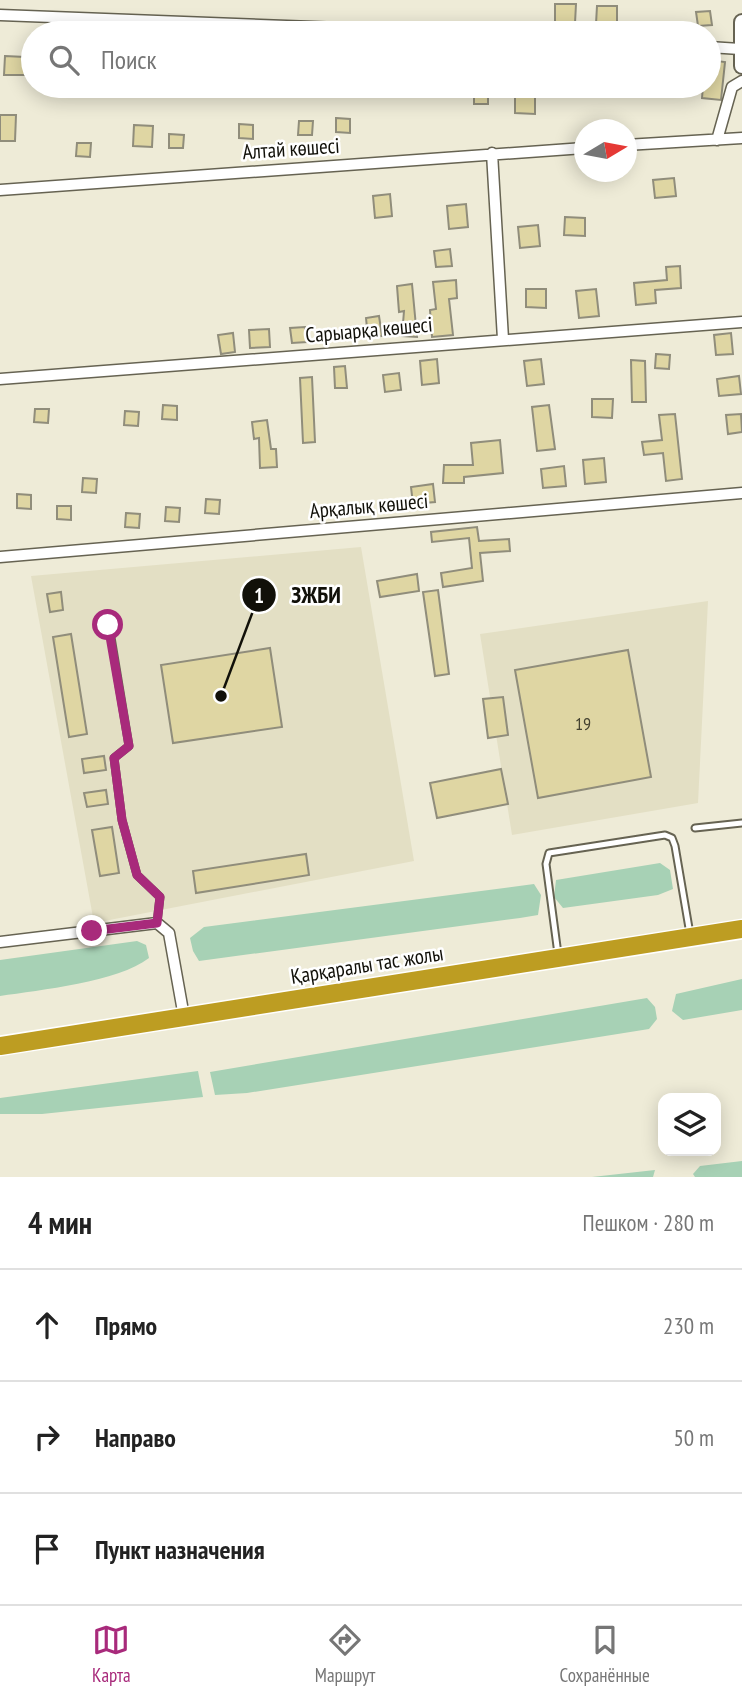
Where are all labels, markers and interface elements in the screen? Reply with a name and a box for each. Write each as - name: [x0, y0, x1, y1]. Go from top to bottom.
- search box: [21, 21, 721, 98]
- icon: search: [45, 41, 83, 79]
- text: Поиск: [101, 43, 157, 76]
- north arrow: [574, 119, 637, 182]
- street label: Алтай көшесі: [242, 132, 340, 165]
- street label: Сарыарқа көшесі: [304, 310, 434, 349]
- street label: Арқалық көшесі: [308, 487, 429, 524]
- callout: ЗЖБИ: [242, 573, 355, 617]
- text: ЗЖБИ: [291, 580, 341, 609]
- text: 1: [254, 582, 264, 609]
- route start: [92, 609, 123, 640]
- house number: 19: [575, 712, 591, 735]
- route end: [76, 915, 107, 946]
- street label: Қарқаралы тас жолы: [289, 939, 445, 990]
- map controls: [658, 1093, 721, 1156]
- button: layers: [658, 1093, 721, 1156]
- text: 4 мин: [28, 1203, 92, 1242]
- text: Пешком · 280 m: [583, 1208, 714, 1237]
- icon: ahead: [28, 1306, 66, 1344]
- text: Прямо: [95, 1309, 157, 1342]
- text: 230 m: [663, 1311, 714, 1340]
- icon: right: [28, 1418, 66, 1456]
- text: Направо: [95, 1421, 176, 1454]
- text: 50 m: [673, 1423, 714, 1452]
- icon: arrive: [28, 1530, 66, 1568]
- text: Пункт назначения: [95, 1533, 265, 1566]
- tab: Карта: [92, 1621, 131, 1687]
- tab: Маршрут: [315, 1621, 375, 1687]
- tab: Сохранённые: [560, 1621, 650, 1687]

